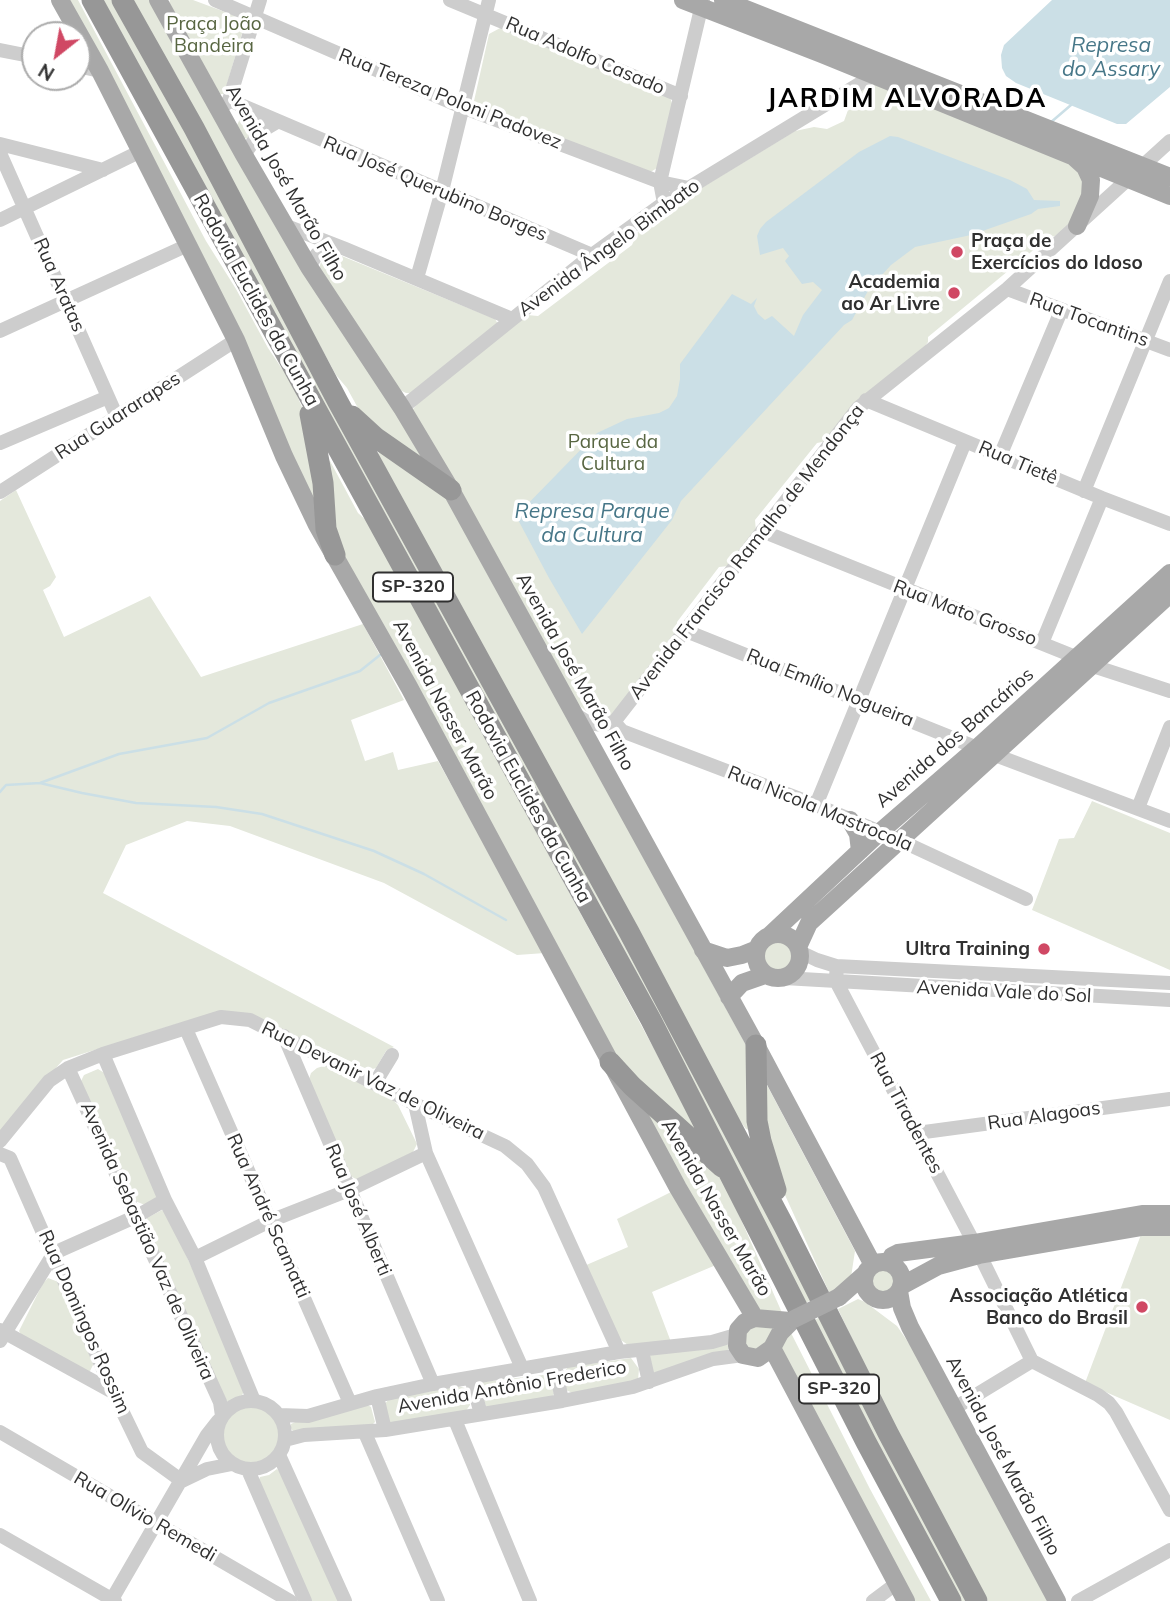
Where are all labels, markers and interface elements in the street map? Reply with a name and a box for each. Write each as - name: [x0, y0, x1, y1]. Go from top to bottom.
- street label: Rua Adolfo Casado: [502, 12, 668, 100]
- park label: Praça João Bandeira: [166, 13, 262, 57]
- north arrow: [21, 21, 91, 91]
- water label: Represa do Assary: [1062, 33, 1160, 83]
- street label: Rua Tereza Poloni Padovez: [335, 44, 565, 154]
- text: N: [34, 58, 59, 86]
- street label: Avenida José Marão Filho: [221, 81, 351, 285]
- district label: JARDIM ALVORADA: [769, 83, 1045, 115]
- street label: Rua José Querubino Borges: [320, 131, 550, 247]
- street label: Avenida Ângelo Bimbato: [514, 174, 704, 322]
- street label: Rodovia Euclides da Cunha: [188, 190, 324, 410]
- place label: Praça de Exercícios do Idoso: [971, 230, 1143, 274]
- street label: Rua Aratas: [28, 235, 90, 335]
- marker: Praça de Exercícios do Idoso: [949, 244, 965, 260]
- place label: Academia ao Ar Livre: [841, 271, 940, 315]
- marker: Academia ao Ar Livre: [946, 285, 962, 301]
- street label: Rua Tocantins: [1026, 288, 1152, 352]
- street label: Rua Guararapes: [51, 367, 185, 465]
- street label: Avenida Francisco Ramalho de Mendonça: [625, 400, 869, 704]
- park label: Parque da Cultura: [568, 431, 658, 475]
- street label: Rua Tietê: [975, 436, 1061, 490]
- water label: Represa Parque da Cultura: [514, 499, 670, 549]
- street label: Avenida José Marão Filho: [511, 569, 639, 775]
- road number: SP-320: [373, 572, 453, 602]
- street label: Rua Mato Grosso: [890, 575, 1040, 651]
- street label: Avenida Nasser Marão: [388, 616, 502, 804]
- street label: Rua Emílio Nogueira: [743, 644, 917, 732]
- street label: Avenida dos Bancários: [871, 663, 1039, 813]
- street label: Rodovia Euclides da Cunha: [460, 687, 596, 907]
- street label: Rua Nicola Mastrocola: [724, 761, 916, 857]
- place label: Ultra Training: [905, 938, 1030, 960]
- marker: Ultra Training: [1036, 941, 1052, 957]
- street label: Avenida Vale do Sol: [916, 976, 1092, 1008]
- street label: Rua Devanir Vaz de Oliveira: [258, 1017, 488, 1145]
- street label: Rua Tiradentes: [865, 1049, 947, 1177]
- street label: Rua Alagoas: [986, 1097, 1102, 1135]
- street label: Avenida Sebastião Vaz de Oliveira: [75, 1099, 219, 1383]
- street label: Avenida Nasser Marão: [656, 1115, 776, 1301]
- street label: Rua André Scamatti: [222, 1130, 314, 1302]
- street label: Rua José Alberti: [320, 1141, 396, 1279]
- street label: Rua Domingos Rossim: [33, 1227, 135, 1417]
- place label: Associação Atlética Banco do Brasil: [950, 1285, 1128, 1329]
- marker: Associação Atlética Banco do Brasil: [1134, 1299, 1150, 1315]
- street label: Avenida José Marão Filho: [941, 1352, 1065, 1560]
- street label: Avenida Antônio Frederico: [396, 1356, 628, 1418]
- road number: SP-320: [799, 1374, 879, 1404]
- street label: Rua Olívio Remedi: [70, 1467, 220, 1567]

